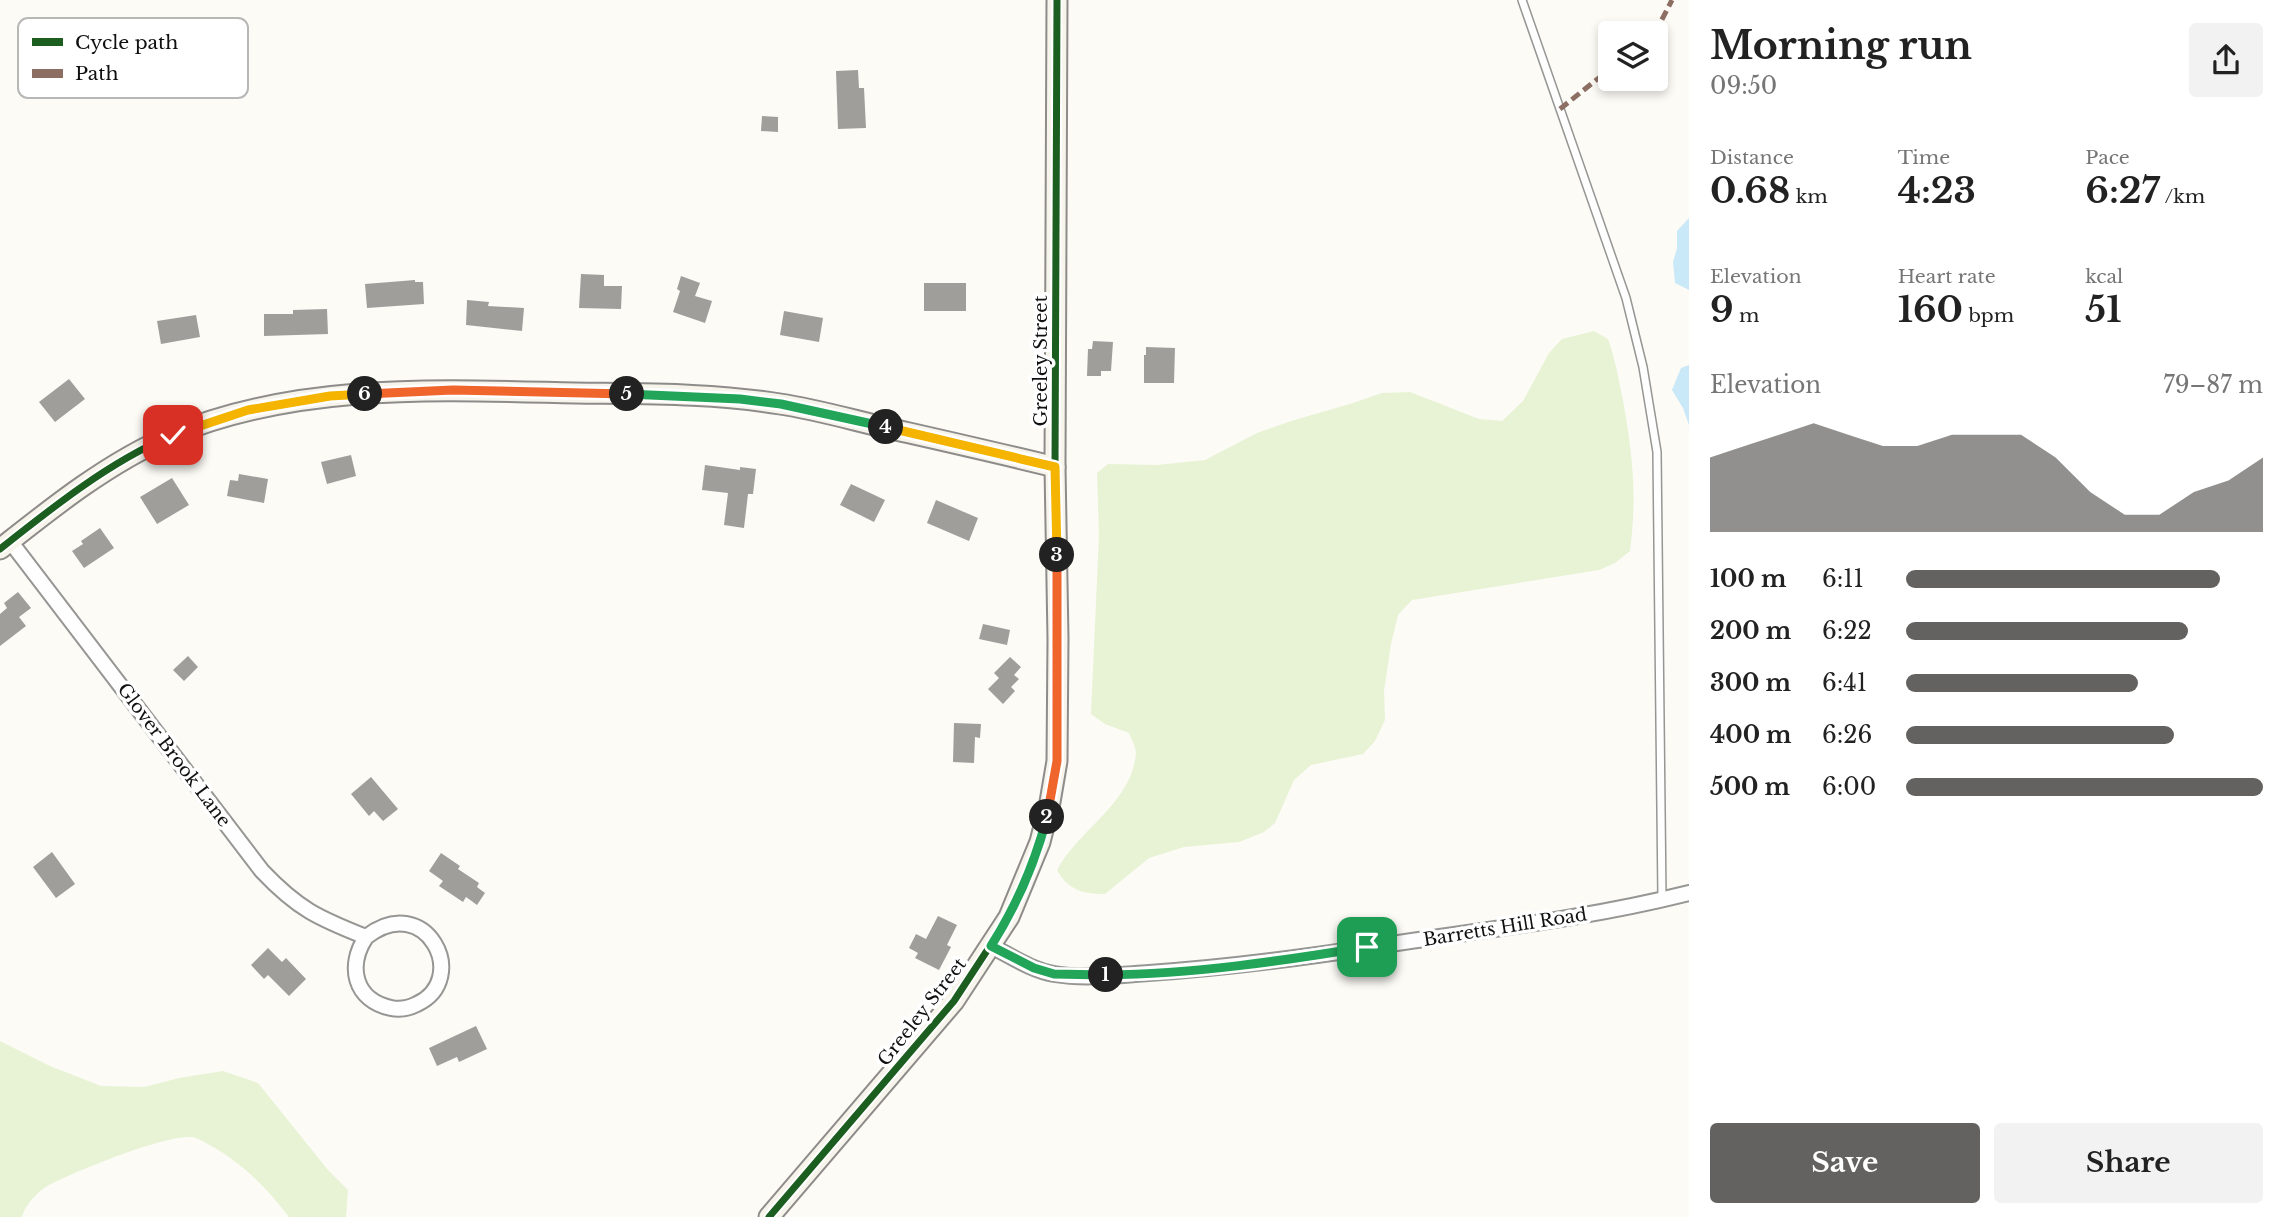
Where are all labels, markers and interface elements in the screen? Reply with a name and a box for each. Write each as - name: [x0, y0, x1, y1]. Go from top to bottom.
- legend: [18, 18, 248, 98]
- map controls: [1598, 21, 1668, 91]
- button: layers: [1598, 21, 1668, 91]
- text: Morning run: [1710, 22, 1972, 69]
- button: share: [2189, 23, 2263, 97]
- text: Cycle path: [75, 31, 178, 54]
- text: Path: [75, 62, 119, 85]
- text: 09:50: [1710, 72, 1777, 100]
- text: Distance: [1710, 146, 1794, 169]
- text: Time: [1898, 146, 1950, 169]
- text: Pace: [2085, 146, 2130, 169]
- text: 0.68: [1710, 169, 1790, 212]
- text: 4:23: [1898, 169, 1976, 212]
- text: 6:27: [2085, 169, 2160, 212]
- text: km: [1790, 185, 1828, 208]
- text: /km: [2160, 185, 2205, 208]
- text: Elevation: [1710, 265, 1802, 288]
- text: Heart rate: [1898, 265, 1996, 288]
- text: kcal: [2085, 265, 2123, 288]
- text: 9: [1710, 288, 1734, 331]
- text: 160: [1898, 288, 1963, 331]
- text: 51: [2085, 288, 2121, 331]
- street label: Greeley Street: [1030, 295, 1052, 426]
- text: m: [1734, 304, 1759, 327]
- text: bpm: [1963, 304, 2014, 327]
- text: Elevation: [1710, 371, 1821, 399]
- text: 79–87 m: [2163, 371, 2263, 399]
- pin: 6: [348, 376, 382, 412]
- pin: 5: [610, 376, 644, 412]
- text: 6: [358, 382, 371, 405]
- text: 5: [621, 382, 632, 405]
- pin: [143, 405, 203, 465]
- pin: 4: [868, 410, 903, 444]
- text: 4: [879, 415, 892, 438]
- icon: check: [154, 416, 192, 454]
- pin: 3: [1040, 538, 1074, 572]
- text: 3: [1050, 543, 1063, 566]
- text: 100 m: [1710, 565, 1786, 593]
- text: 6:11: [1822, 565, 1864, 593]
- text: 200 m: [1710, 617, 1791, 645]
- text: 6:22: [1822, 617, 1872, 645]
- text: 300 m: [1710, 669, 1791, 697]
- text: 6:41: [1822, 669, 1867, 697]
- street label: Glover Brook Lane: [113, 679, 235, 831]
- text: 400 m: [1710, 721, 1792, 749]
- text: 6:26: [1822, 721, 1872, 749]
- text: 500 m: [1710, 773, 1790, 801]
- text: 6:00: [1822, 773, 1876, 801]
- pin: 2: [1030, 800, 1064, 834]
- text: 2: [1040, 805, 1053, 828]
- street label: Barretts Hill Road: [1422, 903, 1588, 951]
- pin: [1337, 917, 1397, 977]
- icon: arrive: [1348, 928, 1386, 966]
- street label: Greeley Street: [873, 954, 971, 1070]
- pin: 1: [1088, 958, 1124, 992]
- text: 1: [1101, 963, 1110, 986]
- button: Save: [1710, 1123, 1980, 1203]
- button: Share: [1994, 1123, 2263, 1203]

